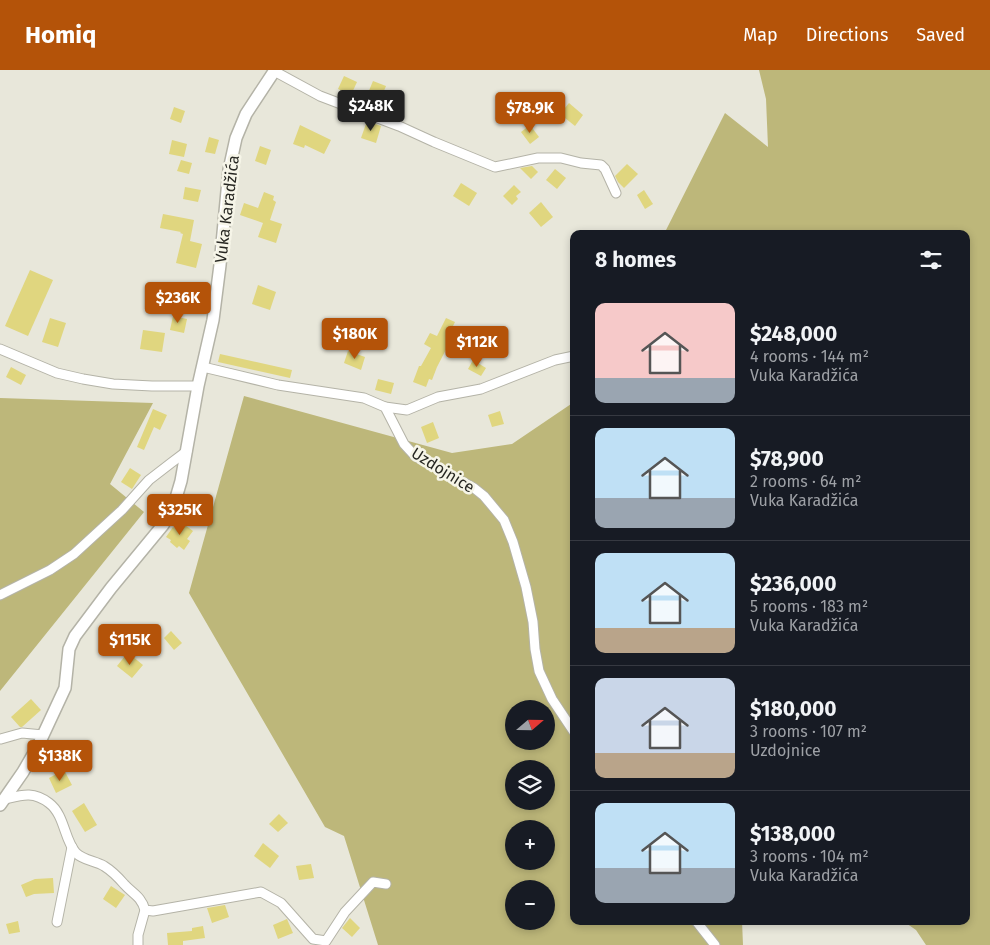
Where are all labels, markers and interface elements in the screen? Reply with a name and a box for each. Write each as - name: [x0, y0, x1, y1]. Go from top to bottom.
- text: Homiq: [25, 21, 96, 49]
- text: Map: [743, 24, 778, 46]
- text: Directions: [806, 24, 888, 46]
- text: Saved: [916, 24, 965, 46]
- pin: $248K: [336, 90, 406, 132]
- pin: $78.9K: [489, 92, 571, 134]
- text: $248K: [349, 96, 393, 115]
- text: $78.9K: [506, 98, 554, 117]
- street label: Vuka Karadžića: [211, 154, 243, 264]
- icon: filters: [917, 246, 945, 274]
- text: 8 homes: [595, 247, 676, 273]
- pin: $236K: [143, 282, 213, 324]
- text: $236K: [156, 288, 200, 307]
- pin: $180K: [320, 318, 390, 360]
- text: $248,000: [750, 321, 837, 347]
- icon: home: [635, 323, 695, 383]
- text: $180K: [333, 324, 377, 343]
- pin: $112K: [442, 326, 512, 368]
- text: $112K: [456, 332, 498, 351]
- text: 4 rooms · 144 m²: [750, 347, 869, 366]
- text: Vuka Karadžića: [750, 366, 858, 385]
- street label: Uzdojnice: [408, 443, 478, 497]
- text: $78,900: [750, 446, 824, 472]
- icon: home: [635, 448, 695, 508]
- text: 2 rooms · 64 m²: [750, 472, 861, 491]
- text: Vuka Karadžića: [750, 491, 858, 510]
- pin: $325K: [145, 494, 215, 536]
- text: $325K: [158, 500, 202, 519]
- text: $236,000: [750, 571, 836, 597]
- icon: home: [635, 573, 695, 633]
- text: 5 rooms · 183 m²: [750, 597, 868, 616]
- text: Vuka Karadžića: [750, 616, 858, 635]
- pin: $115K: [95, 624, 165, 666]
- text: $115K: [109, 630, 151, 649]
- text: $180,000: [750, 696, 837, 722]
- icon: home: [635, 698, 695, 758]
- north arrow: [505, 700, 555, 750]
- map controls: [505, 700, 555, 930]
- text: 3 rooms · 107 m²: [750, 722, 867, 741]
- pin: $138K: [25, 740, 95, 782]
- text: Uzdojnice: [750, 741, 821, 760]
- text: $138K: [38, 746, 82, 765]
- button: layers: [505, 760, 555, 810]
- button: +: [505, 820, 555, 870]
- text: $138,000: [750, 821, 835, 847]
- icon: home: [635, 823, 695, 883]
- text: 3 rooms · 104 m²: [750, 847, 869, 866]
- text: Vuka Karadžića: [750, 866, 858, 885]
- button: −: [505, 880, 555, 930]

